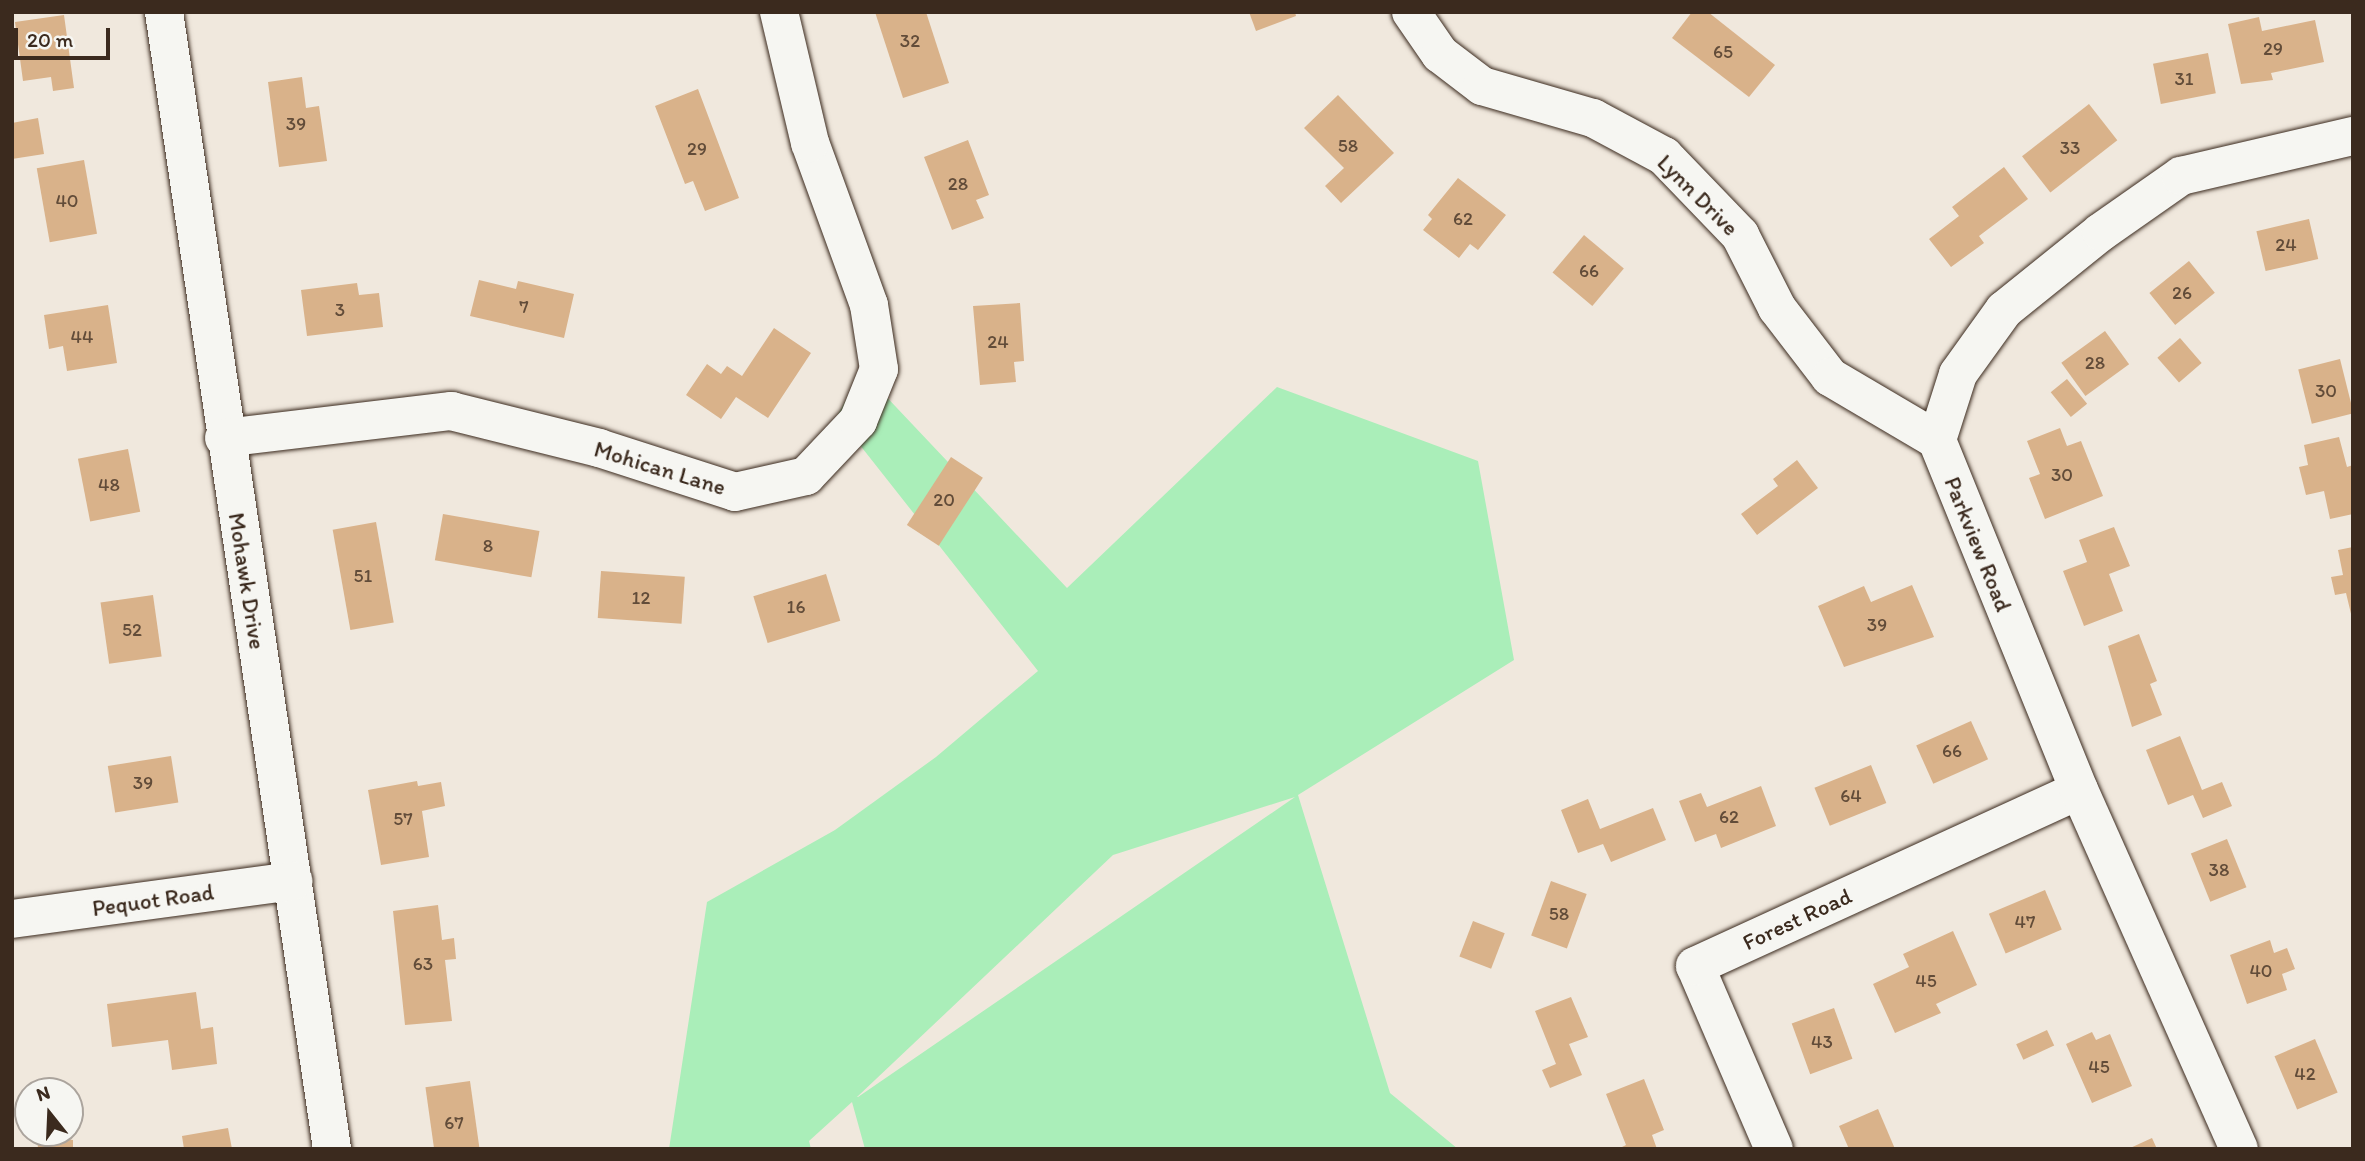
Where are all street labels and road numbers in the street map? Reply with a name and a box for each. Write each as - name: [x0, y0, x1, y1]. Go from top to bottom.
- street label: Lynn Drive: [1651, 148, 1745, 242]
- street label: Mohican Lane: [591, 435, 729, 501]
- street label: Parkview Road: [1938, 472, 2018, 616]
- street label: Mohawk Drive: [223, 511, 271, 651]
- street label: Pequot Road: [90, 878, 216, 922]
- street label: Forest Road: [1738, 882, 1856, 956]

